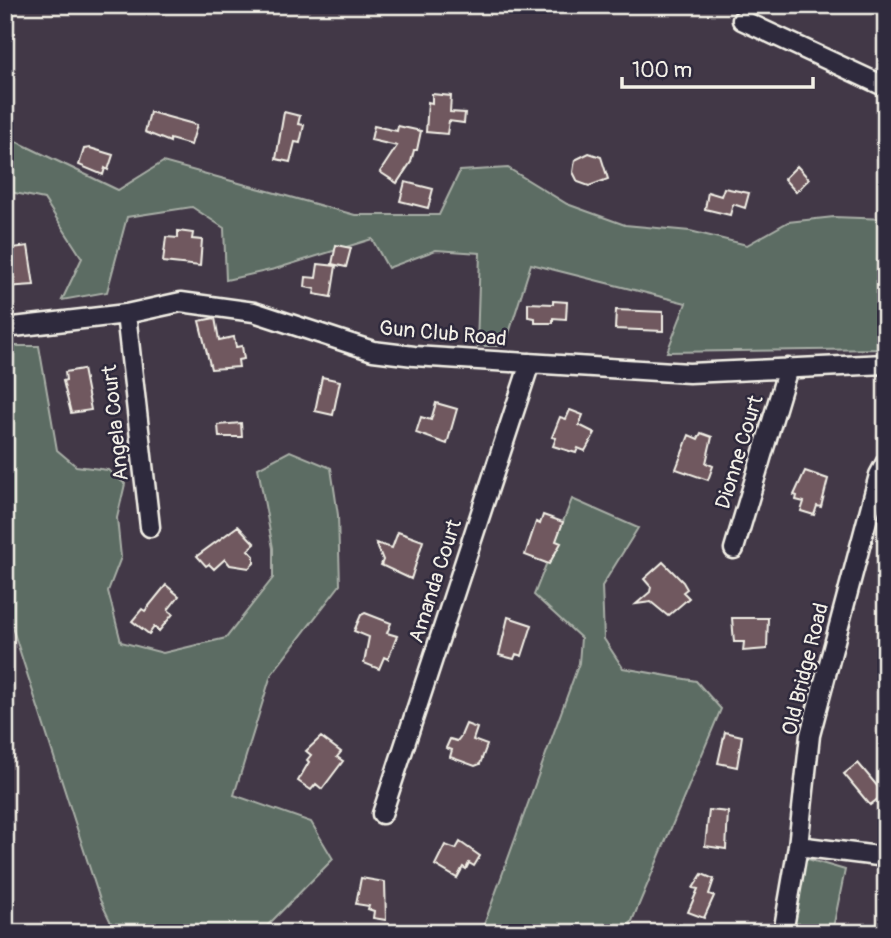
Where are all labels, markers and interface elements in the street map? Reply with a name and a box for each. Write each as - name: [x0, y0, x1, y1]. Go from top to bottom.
- scale bar: [622, 46, 812, 90]
- text: 100 m: [632, 57, 692, 84]
- street label: Gun Club Road: [378, 314, 508, 353]
- street label: Angela Court: [96, 363, 135, 482]
- street label: Dionne Court: [709, 392, 770, 512]
- street label: Amanda Court: [403, 515, 468, 646]
- street label: Old Bridge Road: [776, 600, 835, 738]

